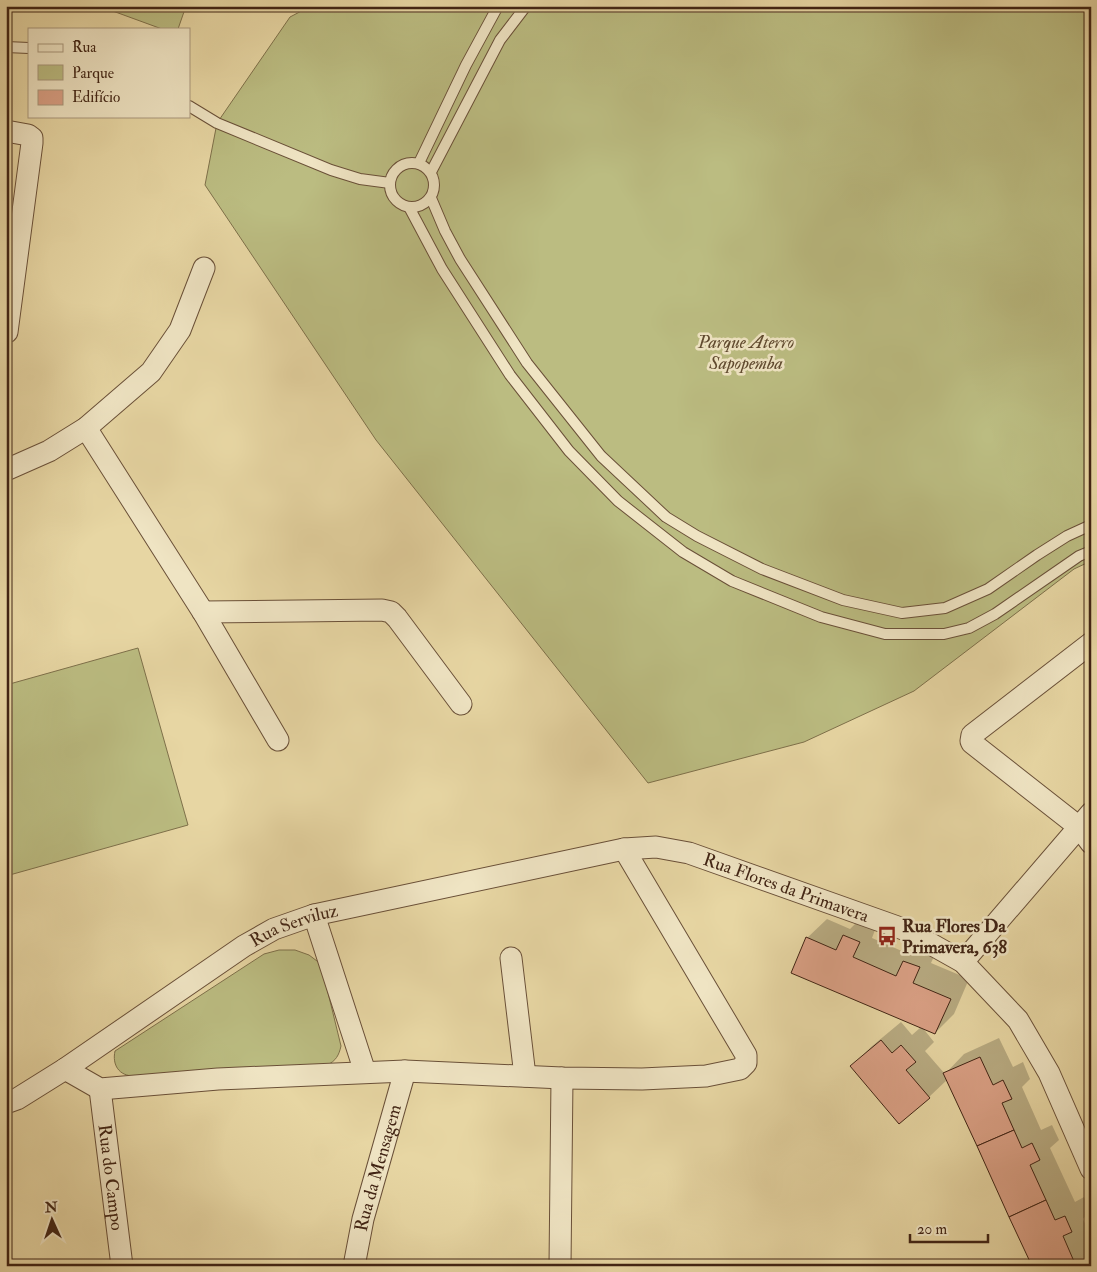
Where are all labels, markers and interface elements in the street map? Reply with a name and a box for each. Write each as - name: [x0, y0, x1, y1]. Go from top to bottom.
- legend: [28, 28, 190, 118]
- text: Rua: [72, 38, 97, 57]
- text: Parque: [72, 64, 114, 83]
- text: Edifício: [72, 88, 120, 107]
- park label: Parque Aterro Sapopemba: [697, 331, 794, 375]
- street label: Rua Flores da Primavera: [700, 848, 872, 928]
- street label: Rua Serviluz: [246, 899, 340, 952]
- place label: Rua Flores Da Primavera, 638: [902, 915, 1008, 959]
- bus stop icon: Rua Flores Da Primavera, 638: [876, 925, 898, 947]
- street label: Rua da Mensagem: [350, 1102, 407, 1233]
- street label: Rua do Campo: [92, 1123, 129, 1232]
- north arrow: [28, 1194, 78, 1244]
- text: N: [44, 1199, 59, 1216]
- scale bar: [910, 1212, 987, 1244]
- text: 20 m: [917, 1220, 947, 1239]

